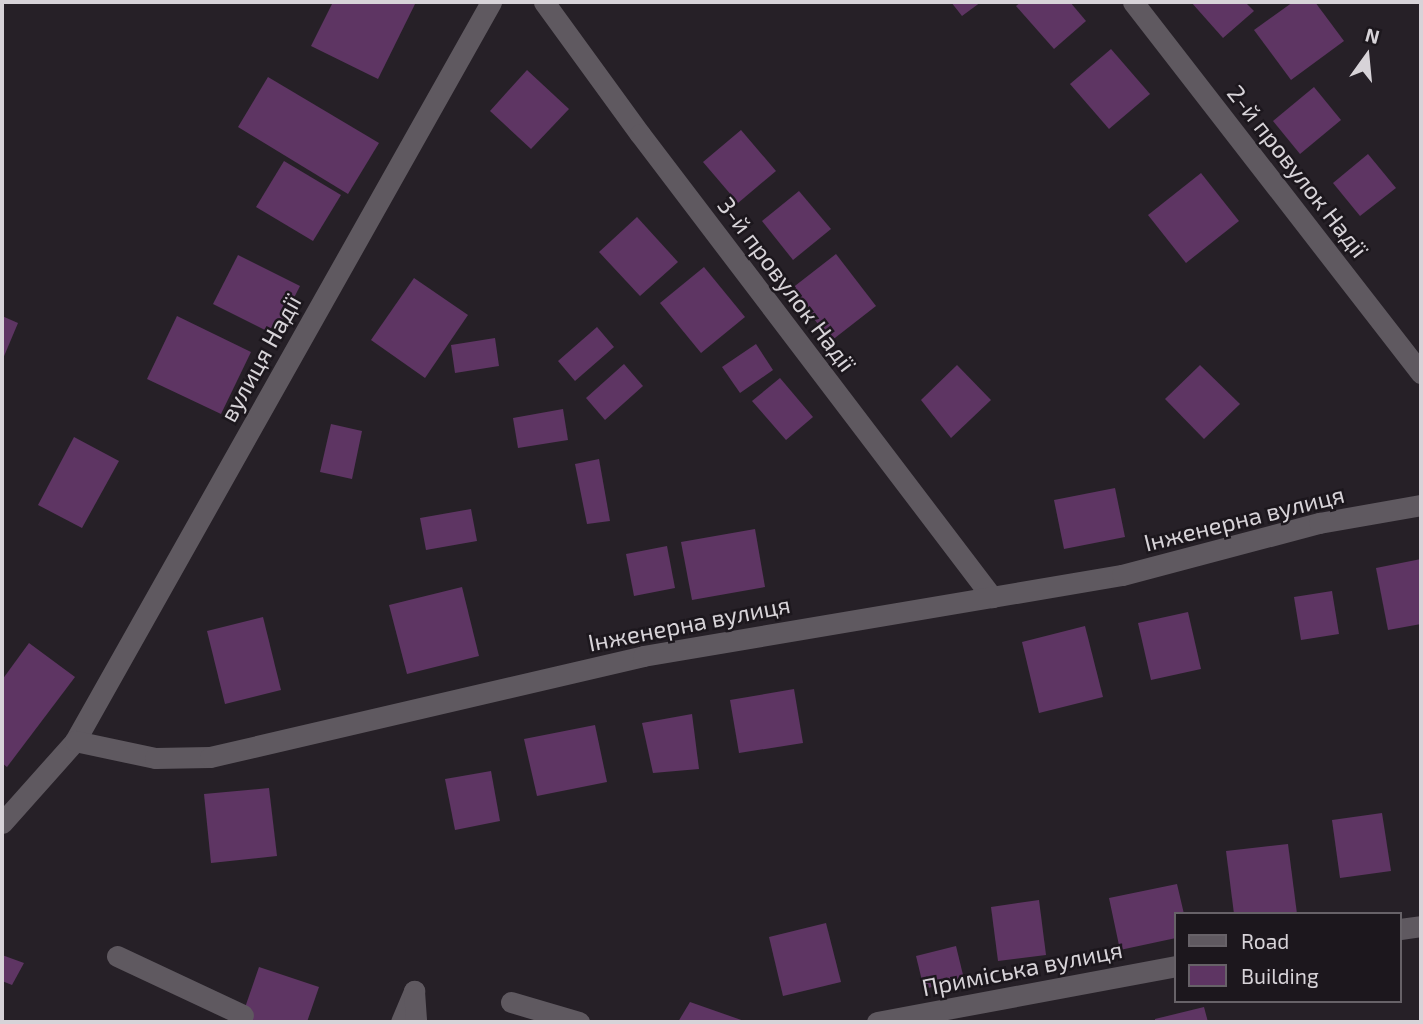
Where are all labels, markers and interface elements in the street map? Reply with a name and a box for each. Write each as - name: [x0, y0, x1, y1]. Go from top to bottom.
- north arrow: [1332, 21, 1402, 91]
- text: N: [1363, 22, 1382, 48]
- street label: 2-й провулок Надії: [1222, 79, 1374, 263]
- street label: 3-й провулок Надії: [712, 191, 862, 377]
- street label: вулиця Надії: [213, 289, 307, 427]
- street label: Інженерна вулиця: [1141, 479, 1347, 557]
- street label: Інженерна вулиця: [585, 589, 793, 657]
- legend: [1174, 912, 1402, 1003]
- text: Road: [1241, 928, 1289, 953]
- street label: Приміська вулиця: [919, 934, 1125, 1002]
- text: Building: [1241, 963, 1319, 988]

